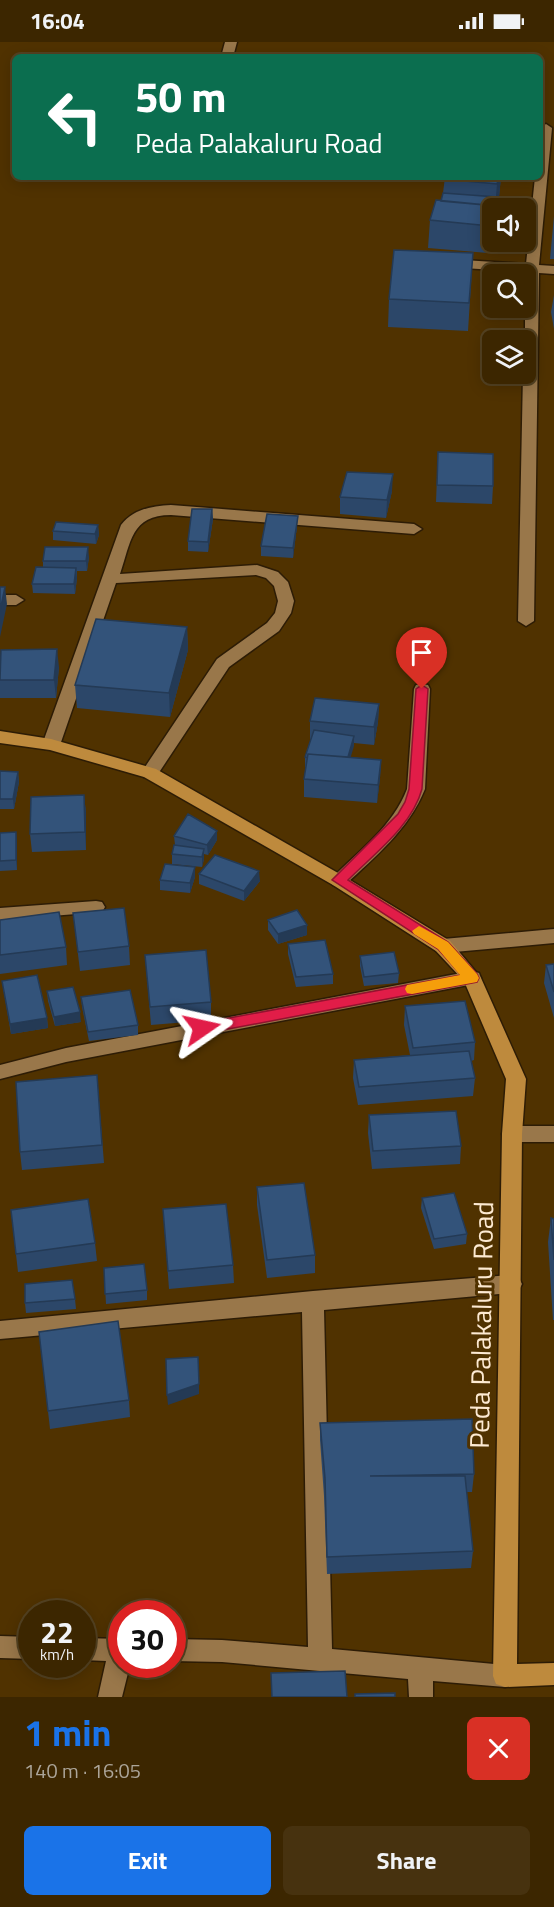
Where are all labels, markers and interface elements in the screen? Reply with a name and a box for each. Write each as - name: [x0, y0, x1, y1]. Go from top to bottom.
- text: 16:04: [30, 4, 85, 38]
- text: 50 m: [135, 64, 227, 128]
- icon: left: [36, 78, 114, 156]
- text: Peda Palakaluru Road: [135, 122, 382, 163]
- map controls: [482, 198, 536, 384]
- button: sound: [482, 198, 536, 252]
- button: search: [482, 264, 536, 318]
- button: layers: [482, 330, 536, 384]
- pin: [396, 627, 447, 689]
- icon: arrive: [405, 636, 438, 669]
- position arrow: [170, 996, 234, 1060]
- street label: Peda Palakaluru Road: [458, 1201, 503, 1449]
- speed limit sign: 30: [108, 1600, 186, 1678]
- text: 22: [40, 1609, 74, 1655]
- text: km/h: [40, 1643, 74, 1666]
- text: 1 min: [24, 1705, 111, 1760]
- button: close: [467, 1717, 530, 1780]
- text: 140 m · 16:05: [24, 1755, 141, 1786]
- button: Exit: [24, 1826, 271, 1895]
- button: Share: [283, 1826, 530, 1895]

